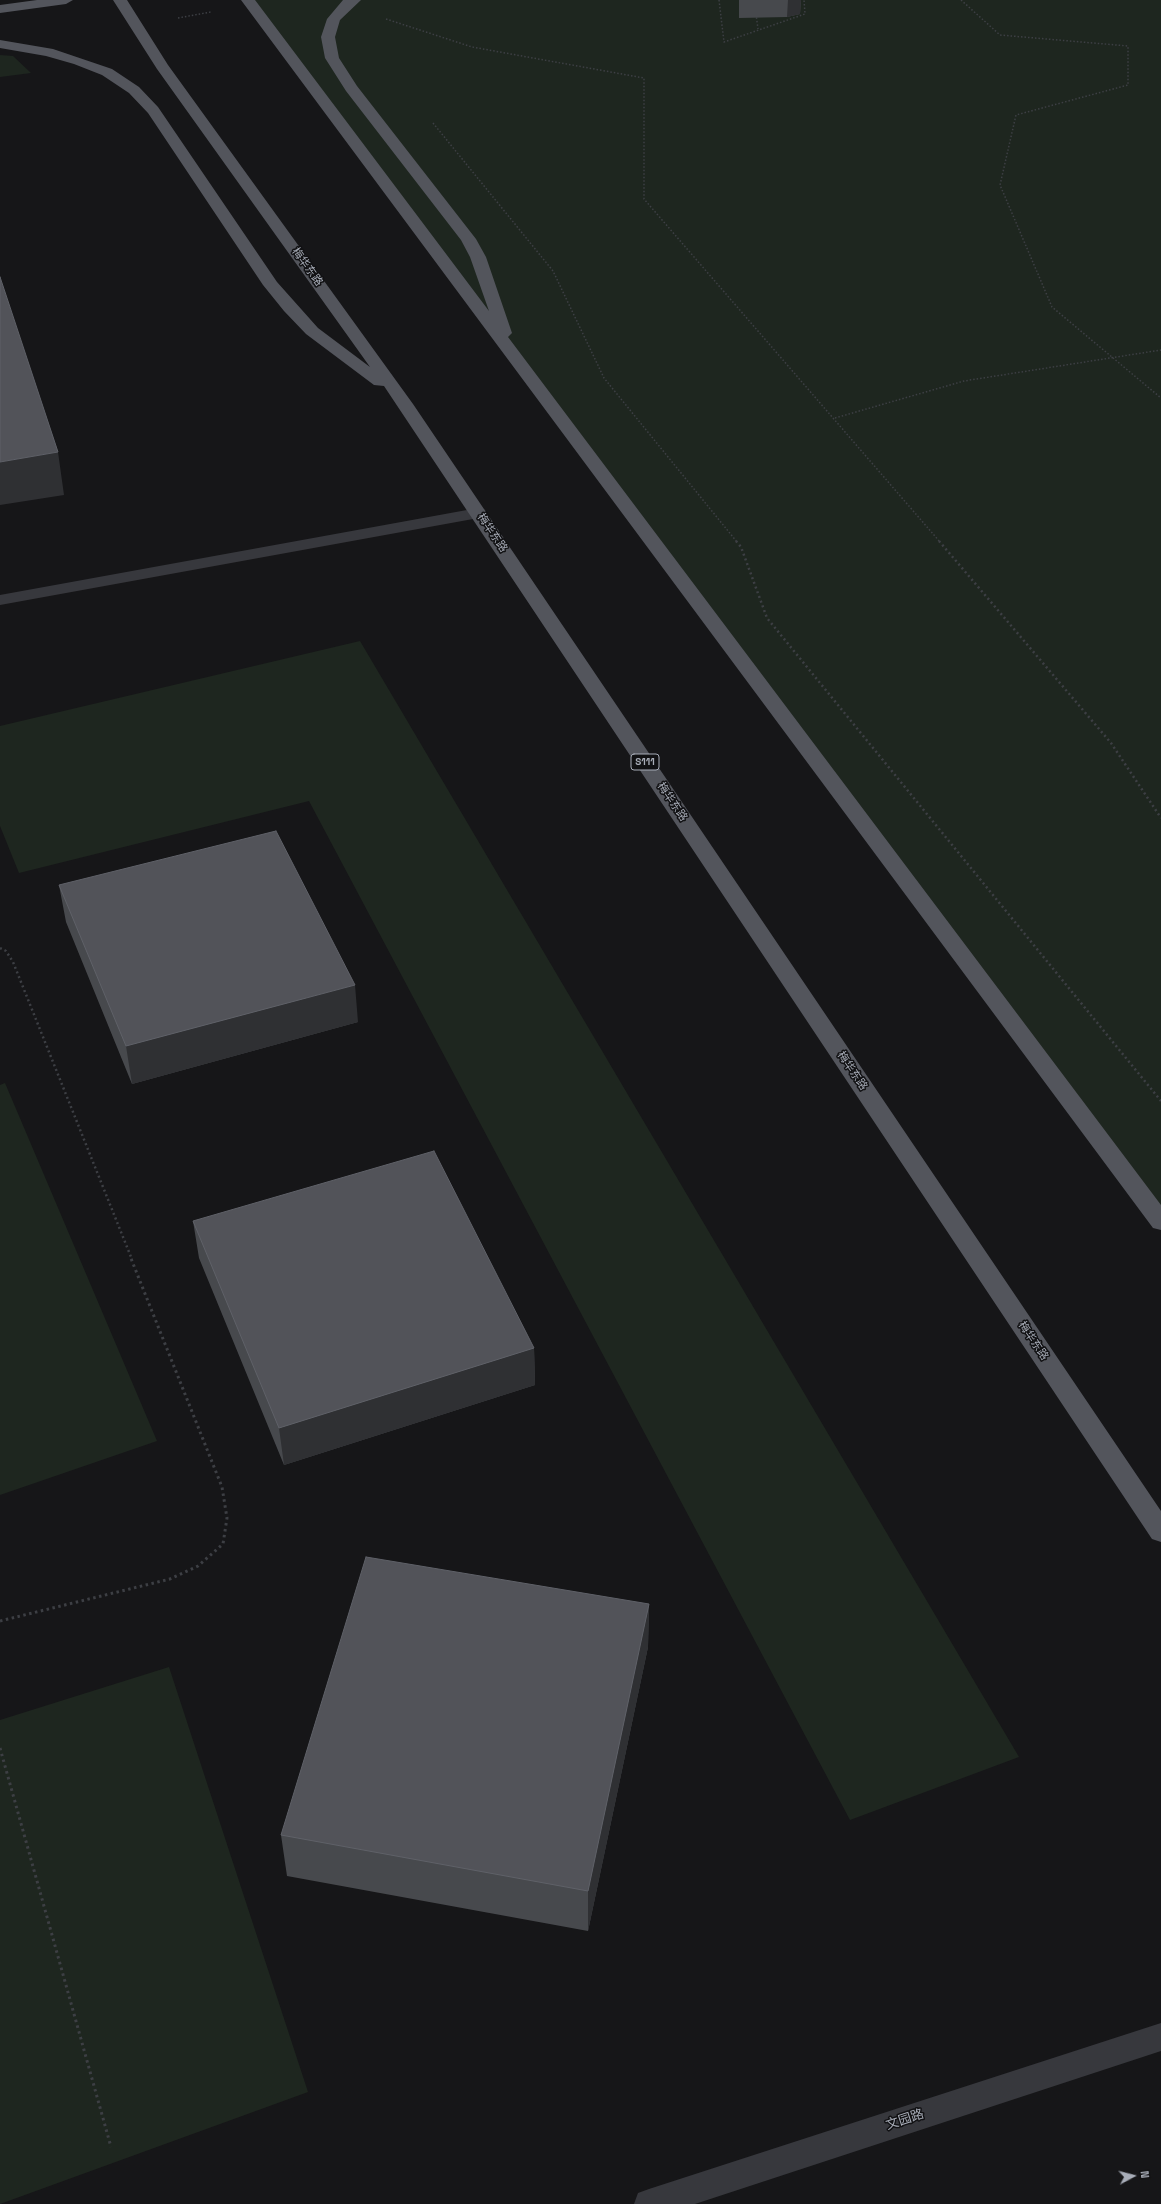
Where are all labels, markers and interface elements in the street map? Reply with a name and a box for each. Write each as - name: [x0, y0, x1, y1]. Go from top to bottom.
- street label: 梅华东路: [289, 245, 325, 289]
- street label: 梅华东路: [474, 511, 510, 555]
- road number: S111: [631, 754, 659, 770]
- street label: 梅华东路: [654, 780, 690, 824]
- street label: 梅华东路: [834, 1049, 870, 1093]
- street label: 梅华东路: [1015, 1319, 1051, 1363]
- street label: 文园路: [884, 2107, 926, 2133]
- north arrow: [1113, 2156, 1153, 2196]
- text: N: [1138, 2170, 1152, 2179]

